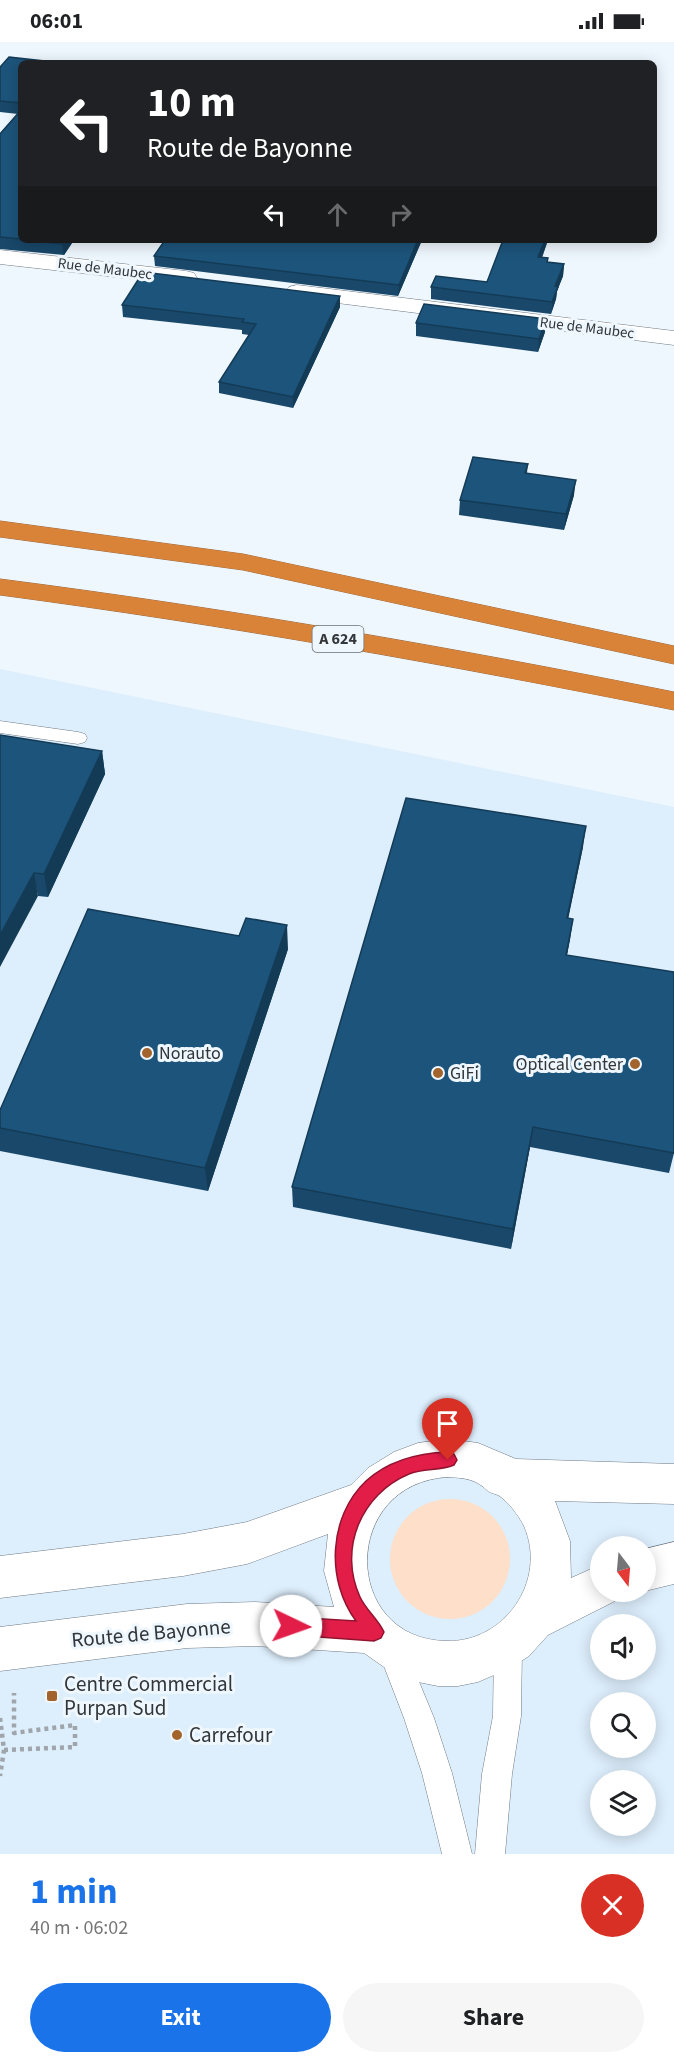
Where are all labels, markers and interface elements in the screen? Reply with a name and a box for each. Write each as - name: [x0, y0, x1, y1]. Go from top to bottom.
- text: 06:01: [30, 5, 83, 37]
- text: 10 m: [147, 73, 236, 133]
- icon: left: [48, 84, 126, 162]
- text: Route de Bayonne: [147, 129, 352, 168]
- icon: left: [258, 198, 291, 231]
- icon: ahead: [321, 198, 354, 231]
- icon: right: [384, 198, 417, 231]
- street label: Rue de Maubec: [57, 253, 154, 285]
- street label: Rue de Maubec: [539, 312, 636, 344]
- road number: A 624: [312, 626, 364, 652]
- place label: Norauto: [159, 1041, 221, 1066]
- marker: Norauto: [140, 1046, 154, 1060]
- place label: Optical Center: [516, 1052, 624, 1077]
- marker: Optical Center: [628, 1057, 642, 1071]
- place label: GiFi: [450, 1061, 479, 1086]
- marker: GiFi: [431, 1066, 445, 1080]
- pin: [422, 1398, 473, 1460]
- icon: arrive: [431, 1407, 464, 1440]
- north arrow: [590, 1536, 656, 1602]
- map controls: [590, 1536, 656, 1836]
- position arrow: [259, 1594, 323, 1658]
- street label: Route de Bayonne: [70, 1611, 232, 1655]
- button: sound: [590, 1614, 656, 1680]
- place label: Centre Commercial Purpan Sud: [64, 1669, 233, 1723]
- marker: Centre Commercial Purpan Sud: [45, 1689, 59, 1703]
- button: search: [590, 1692, 656, 1758]
- place label: Carrefour: [189, 1720, 273, 1750]
- marker: Carrefour: [170, 1728, 184, 1742]
- button: layers: [590, 1770, 656, 1836]
- text: 1 min: [30, 1866, 118, 1917]
- button: close: [581, 1874, 644, 1937]
- text: 40 m · 06:02: [30, 1914, 128, 1942]
- button: Exit: [30, 1983, 331, 2052]
- button: Share: [343, 1983, 644, 2052]

